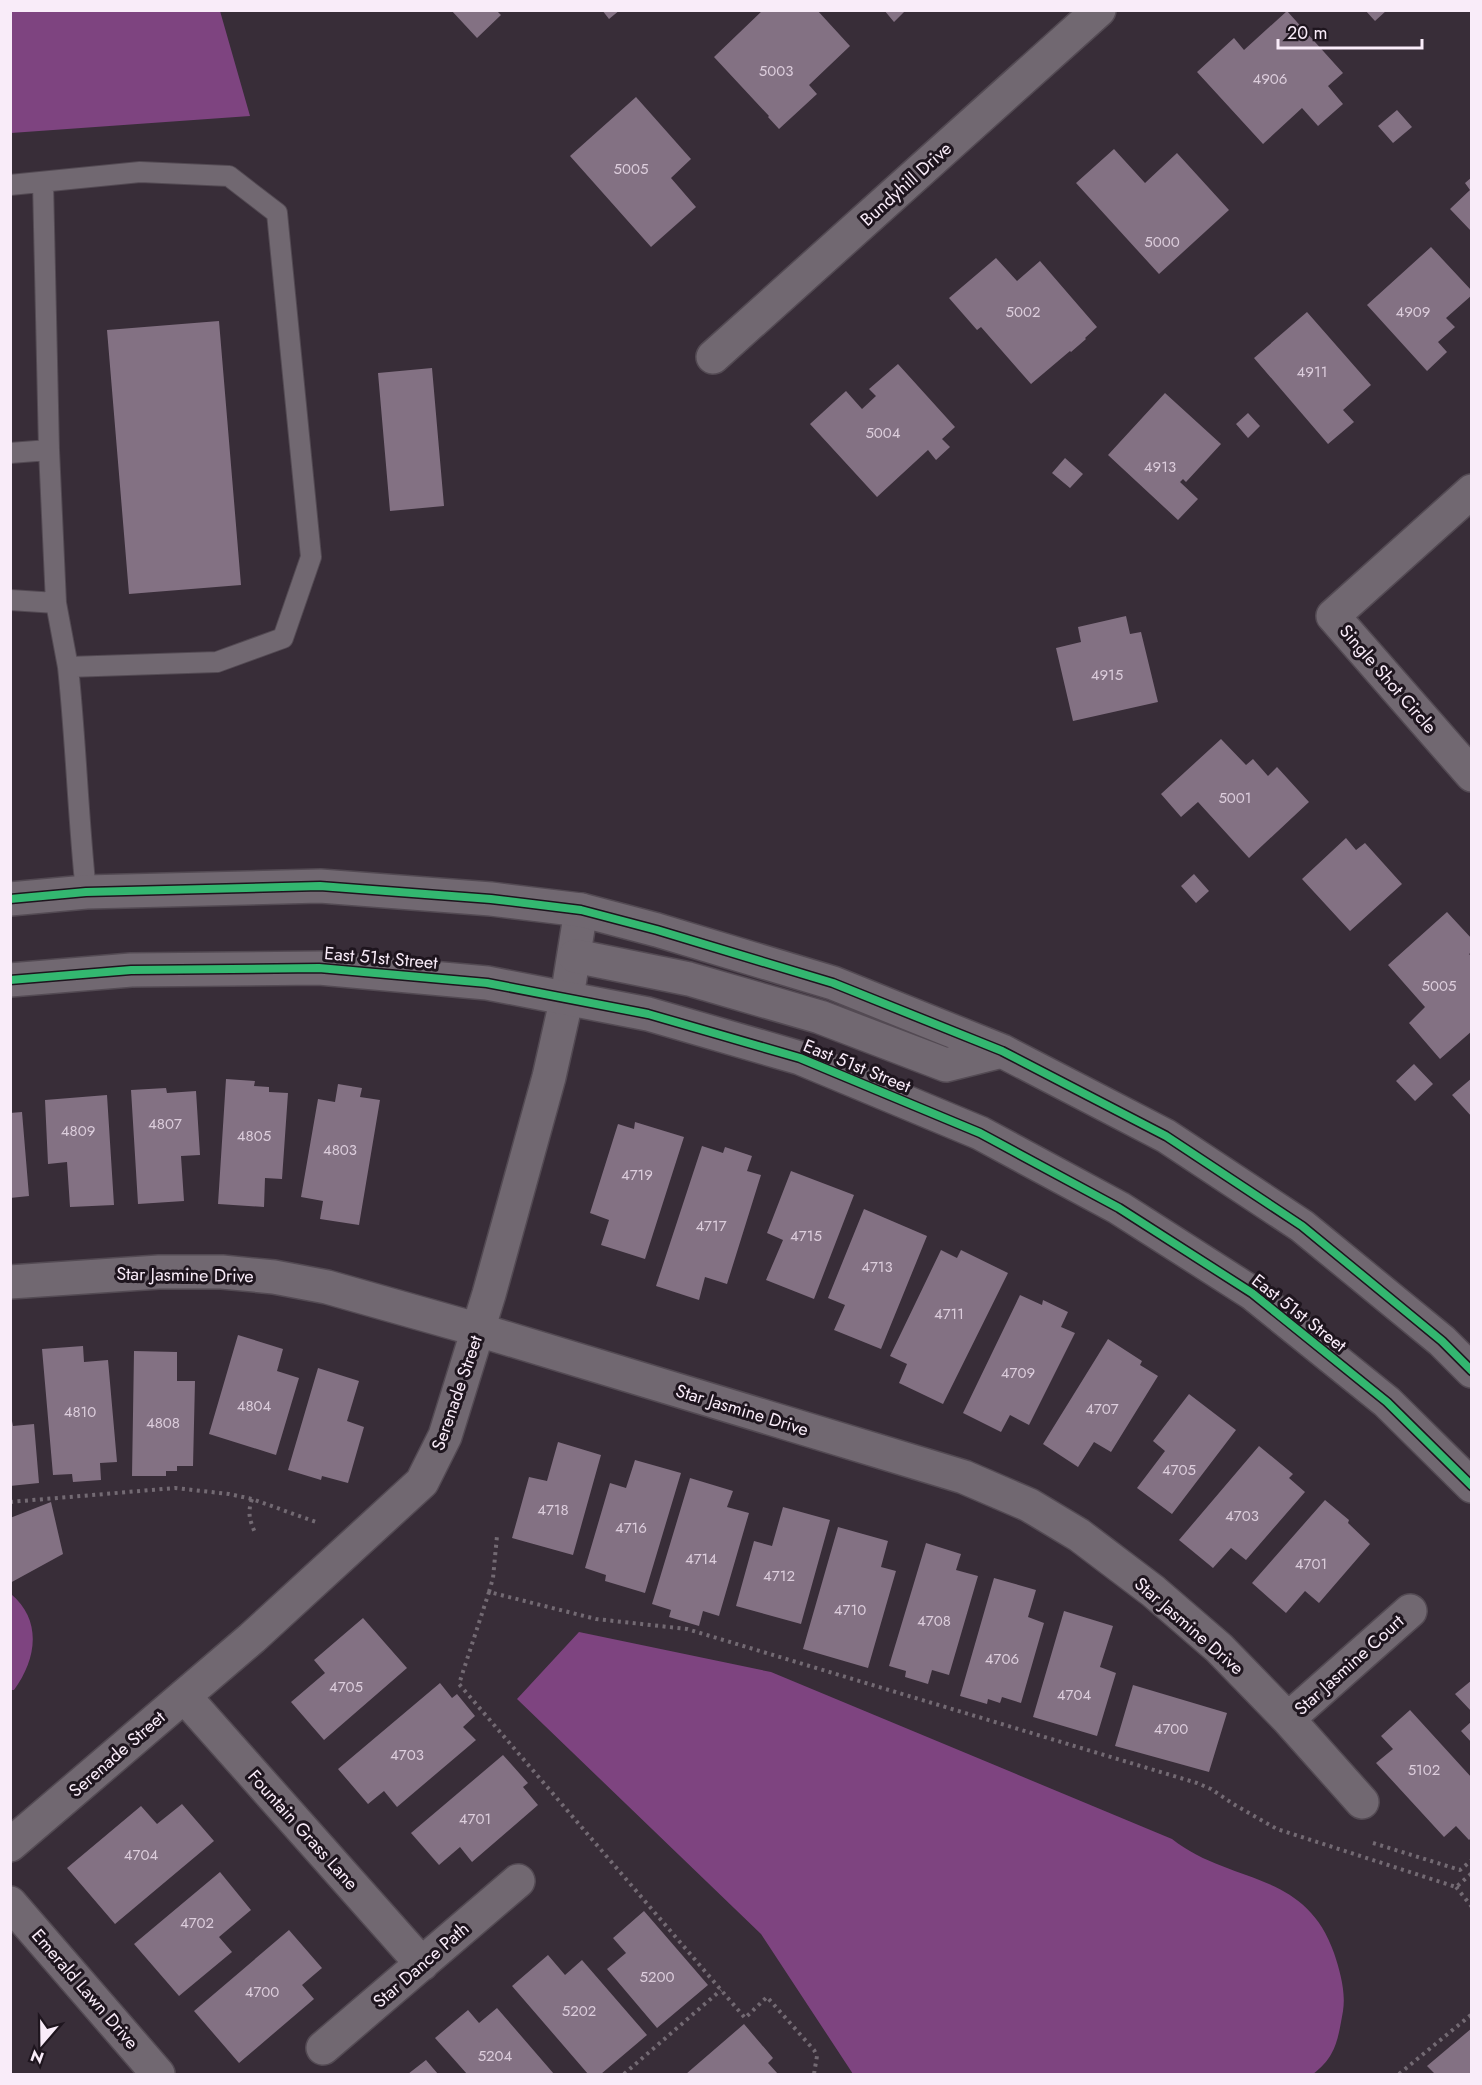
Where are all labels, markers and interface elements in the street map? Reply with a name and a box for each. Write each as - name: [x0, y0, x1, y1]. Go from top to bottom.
- scale bar: [1278, 12, 1422, 50]
- text: 20 m: [1287, 20, 1327, 46]
- house number: 5003: [759, 60, 793, 82]
- house number: 4906: [1252, 68, 1288, 90]
- street label: Bundyhill Drive: [855, 136, 957, 232]
- house number: 5005: [614, 158, 648, 180]
- house number: 5000: [1144, 231, 1180, 253]
- house number: 5002: [1006, 301, 1041, 323]
- house number: 4909: [1395, 301, 1431, 323]
- house number: 4911: [1297, 361, 1327, 383]
- house number: 5004: [865, 422, 901, 444]
- house number: 4913: [1144, 456, 1176, 478]
- street label: Single Shot Circle: [1333, 619, 1443, 739]
- house number: 4915: [1091, 664, 1123, 686]
- house number: 5001: [1218, 787, 1252, 809]
- street label: East 51st Street: [323, 940, 439, 976]
- house number: 5005: [1422, 975, 1456, 997]
- street label: East 51st Street: [799, 1033, 915, 1100]
- house number: 4807: [148, 1113, 182, 1135]
- house number: 4809: [61, 1120, 95, 1142]
- house number: 4805: [237, 1125, 271, 1147]
- house number: 4803: [323, 1139, 357, 1161]
- house number: 4719: [621, 1164, 653, 1186]
- house number: 4717: [695, 1215, 727, 1237]
- house number: 4715: [790, 1225, 822, 1247]
- house number: 4713: [861, 1256, 893, 1278]
- street label: Star Jasmine Drive: [116, 1261, 254, 1289]
- street label: East 51st Street: [1246, 1268, 1352, 1359]
- house number: 4711: [934, 1303, 964, 1325]
- street label: Serenade Street: [425, 1331, 489, 1454]
- house number: 4709: [1001, 1362, 1035, 1384]
- street label: Star Jasmine Drive: [672, 1377, 812, 1443]
- house number: 4804: [237, 1395, 272, 1417]
- house number: 4707: [1085, 1398, 1119, 1420]
- house number: 4810: [64, 1401, 96, 1423]
- house number: 4808: [146, 1412, 180, 1434]
- house number: 4705: [1162, 1459, 1196, 1481]
- house number: 4718: [537, 1499, 569, 1521]
- house number: 4703: [1225, 1505, 1259, 1527]
- house number: 4716: [615, 1517, 647, 1539]
- house number: 4714: [685, 1548, 717, 1570]
- house number: 4701: [1295, 1553, 1327, 1575]
- house number: 4712: [763, 1565, 795, 1587]
- street label: Star Jasmine Drive: [1129, 1571, 1249, 1681]
- house number: 4710: [834, 1599, 866, 1621]
- street label: Star Jasmine Court: [1288, 1608, 1410, 1721]
- house number: 4708: [917, 1610, 951, 1632]
- house number: 4706: [985, 1648, 1019, 1670]
- house number: 4705: [329, 1676, 363, 1698]
- house number: 4704: [1057, 1684, 1091, 1706]
- street label: Serenade Street: [63, 1704, 171, 1803]
- house number: 4700: [1154, 1718, 1188, 1740]
- house number: 4703: [390, 1744, 424, 1766]
- house number: 5102: [1408, 1759, 1440, 1781]
- street label: Fountain Grass Lane: [242, 1764, 364, 1896]
- house number: 4701: [459, 1808, 491, 1830]
- house number: 4704: [124, 1844, 158, 1866]
- house number: 4702: [180, 1912, 214, 1934]
- street label: Star Dance Path: [367, 1916, 475, 2014]
- street label: Emerald Lawn Drive: [25, 1923, 145, 2055]
- house number: 5200: [640, 1966, 675, 1988]
- house number: 4700: [245, 1981, 279, 2003]
- house number: 5202: [562, 2000, 596, 2022]
- north arrow: [12, 2013, 72, 2073]
- text: N: [27, 2044, 47, 2070]
- house number: 5204: [478, 2045, 513, 2067]

